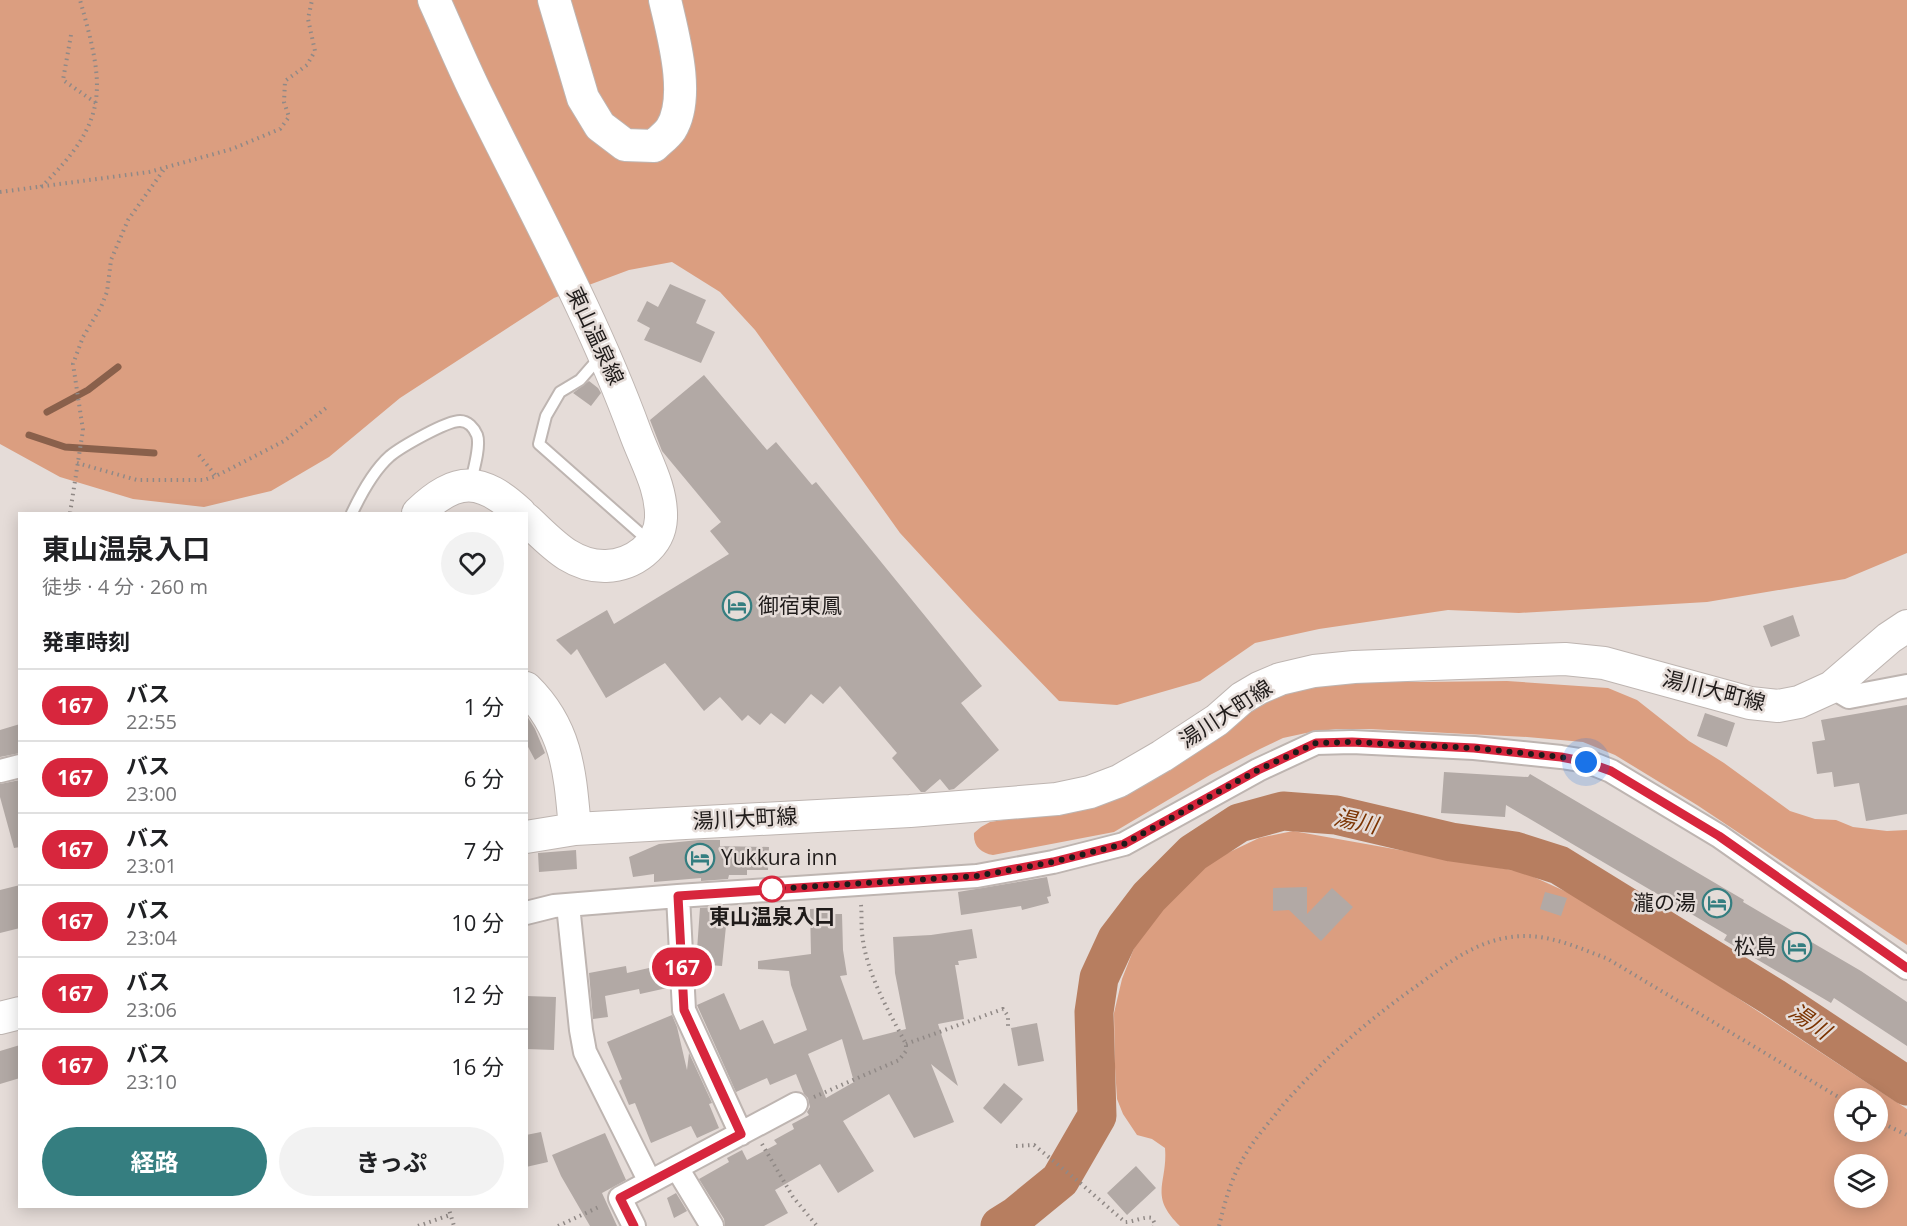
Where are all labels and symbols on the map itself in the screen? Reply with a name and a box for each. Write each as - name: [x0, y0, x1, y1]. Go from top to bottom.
- street label: 東山温泉線: [561, 282, 631, 389]
- hotel icon: 御宿東鳳: [721, 590, 753, 622]
- place label: 御宿東鳳: [758, 591, 842, 619]
- street label: 湯川大町線: [1660, 664, 1769, 716]
- street label: 湯川大町線: [1174, 673, 1277, 753]
- your location: [1571, 747, 1601, 777]
- street label: 湯川大町線: [692, 801, 798, 835]
- water label: 湯川: [1332, 801, 1383, 840]
- hotel icon: Yukkura inn: [684, 842, 716, 874]
- place label: Yukkura inn: [721, 843, 837, 871]
- marker: 東山温泉入口: [759, 876, 785, 902]
- hotel icon: 瀧の湯: [1701, 887, 1733, 919]
- place label: 瀧の湯: [1633, 888, 1696, 916]
- place label: 東山温泉入口: [709, 902, 835, 930]
- hotel icon: 松島: [1781, 931, 1813, 963]
- place label: 松島: [1734, 932, 1776, 960]
- line badge: 167: [648, 948, 716, 986]
- water label: 湯川: [1784, 995, 1839, 1046]

